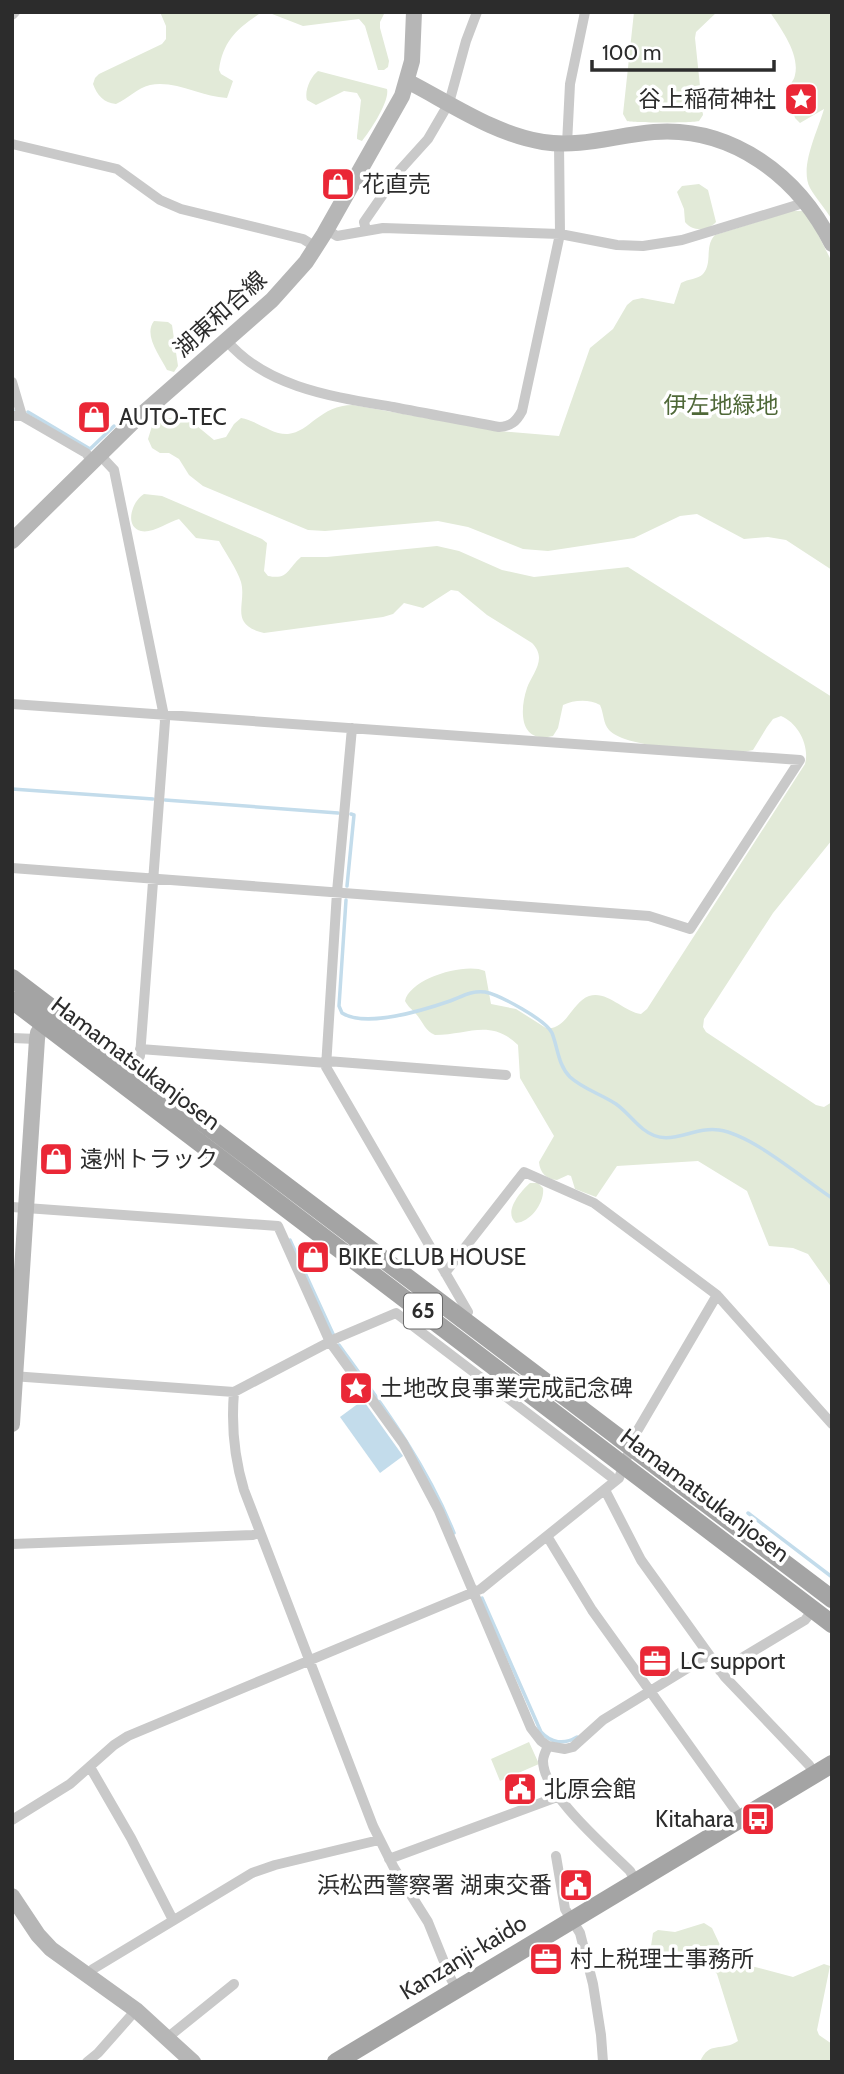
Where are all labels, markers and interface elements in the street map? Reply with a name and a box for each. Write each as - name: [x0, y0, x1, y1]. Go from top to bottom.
- scale bar: [592, 28, 774, 72]
- text: 100 m: [602, 40, 661, 65]
- place icon: 谷上稲荷神社: [782, 80, 820, 118]
- place label: 谷上稲荷神社: [638, 85, 776, 113]
- shop icon: 花直売: [319, 165, 357, 203]
- place label: 花直売: [362, 170, 431, 198]
- street label: 湖東和合線: [168, 265, 272, 363]
- park label: 伊左地緑地: [664, 391, 779, 419]
- shop icon: AUTO-TEC: [75, 398, 113, 436]
- place label: AUTO-TEC: [119, 403, 227, 431]
- street label: Hamamatsukanjosen: [46, 990, 226, 1136]
- shop icon: 遠州トラック: [37, 1140, 75, 1178]
- place label: 遠州トラック: [80, 1145, 218, 1173]
- shop icon: BIKE CLUB HOUSE: [294, 1238, 332, 1276]
- place label: BIKE CLUB HOUSE: [338, 1243, 526, 1271]
- road number: 65: [404, 1294, 442, 1328]
- place icon: 土地改良事業完成記念碑: [337, 1369, 375, 1407]
- place label: 土地改良事業完成記念碑: [380, 1374, 633, 1402]
- street label: Hamamatsukanjosen: [615, 1422, 795, 1568]
- office icon: LC support: [636, 1642, 674, 1680]
- place label: LC support: [680, 1647, 785, 1675]
- public building icon: 北原会館: [501, 1770, 539, 1808]
- place label: 北原会館: [544, 1775, 636, 1803]
- bus stop icon: Kitahara: [739, 1800, 777, 1838]
- place label: Kitahara: [655, 1805, 734, 1833]
- public building icon: 浜松西警察署 湖東交番: [557, 1866, 595, 1904]
- place label: 浜松西警察署 湖東交番: [317, 1871, 552, 1899]
- street label: Kanzanji-kaido: [395, 1908, 531, 2006]
- office icon: 村上税理士事務所: [527, 1940, 565, 1978]
- place label: 村上税理士事務所: [570, 1945, 754, 1973]

